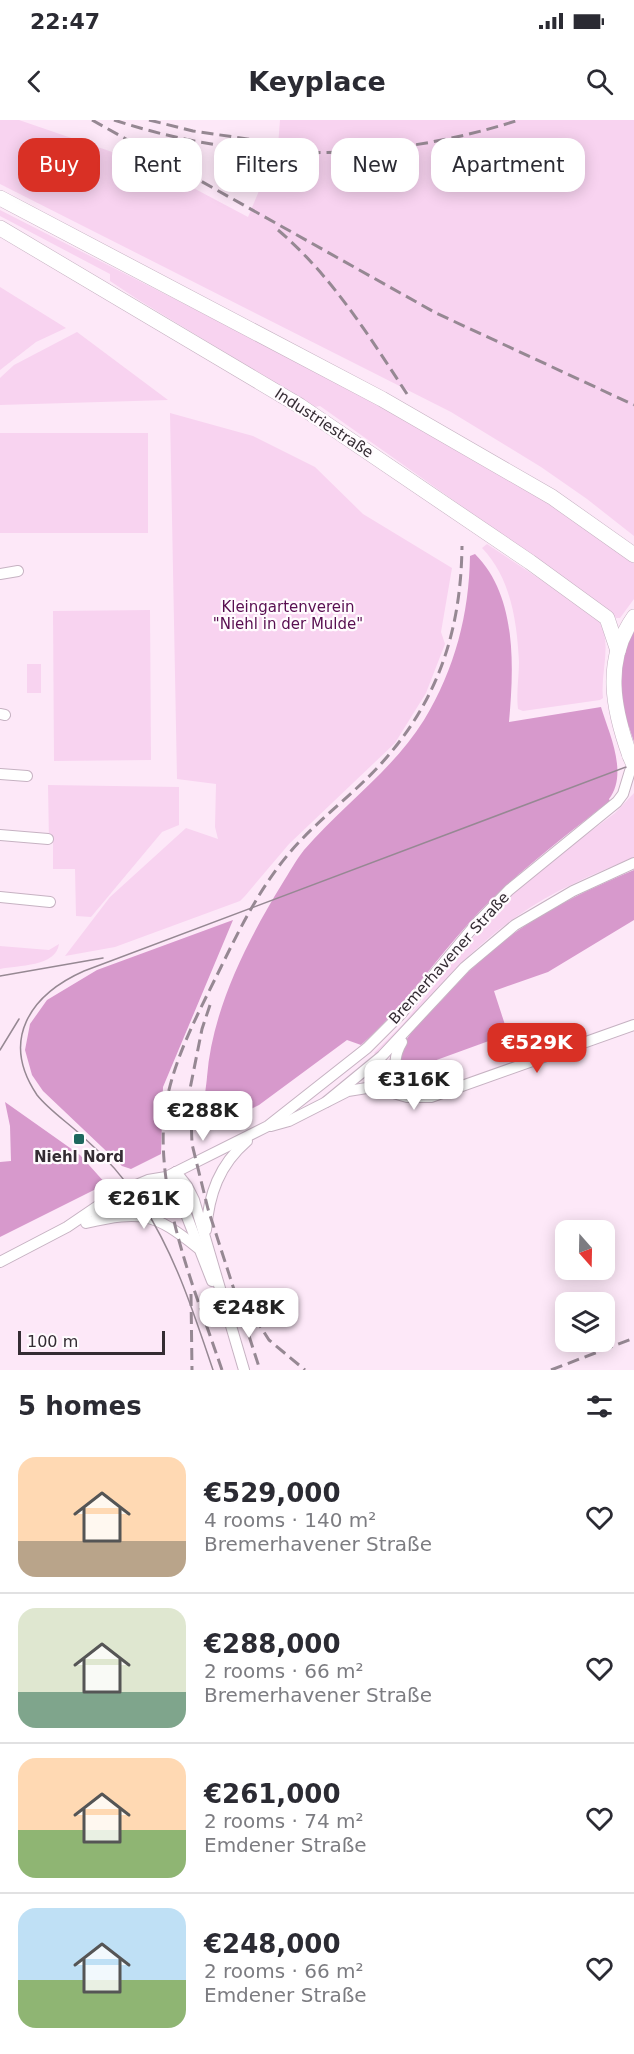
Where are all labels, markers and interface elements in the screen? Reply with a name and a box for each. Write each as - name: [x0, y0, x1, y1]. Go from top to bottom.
- text: 22:47: [30, 9, 100, 34]
- icon: back: [18, 65, 51, 98]
- icon: search: [583, 65, 616, 98]
- text: Keyplace: [248, 66, 386, 97]
- chip: Buy: [18, 138, 100, 192]
- chip: Rent: [112, 138, 202, 192]
- chip: Filters: [214, 138, 319, 192]
- chip: New: [331, 138, 419, 192]
- chip: Apartment: [431, 138, 585, 192]
- street label: Industriestraße: [271, 384, 377, 462]
- park label: Kleingartenverein "Niehl in der Mulde": [213, 598, 363, 633]
- street label: Bremerhavener Straße: [385, 888, 513, 1028]
- pin: €529K: [495, 1023, 579, 1074]
- text: €529K: [501, 1030, 573, 1054]
- pin: €316K: [372, 1060, 456, 1111]
- text: €316K: [378, 1067, 450, 1091]
- pin: €288K: [161, 1091, 245, 1142]
- text: €288K: [167, 1098, 239, 1122]
- marker: Niehl Nord: [72, 1132, 86, 1146]
- place label: Niehl Nord: [34, 1148, 124, 1166]
- pin: €261K: [102, 1179, 186, 1230]
- text: €261K: [108, 1186, 180, 1210]
- north arrow: [555, 1220, 615, 1280]
- map controls: [555, 1220, 615, 1352]
- pin: €248K: [207, 1288, 291, 1339]
- button: layers: [555, 1292, 615, 1352]
- text: €248K: [213, 1295, 285, 1319]
- scale bar: [18, 1328, 165, 1356]
- text: 100 m: [27, 1332, 78, 1351]
- icon: filters: [583, 1390, 616, 1423]
- text: 5 homes: [18, 1391, 142, 1421]
- text: €529,000: [204, 1478, 341, 1508]
- icon: home: [66, 1481, 138, 1553]
- icon: heart: [583, 1501, 616, 1534]
- text: 4 rooms · 140 m²: [204, 1508, 376, 1532]
- text: Bremerhavener Straße: [204, 1532, 432, 1556]
- text: €288,000: [204, 1629, 341, 1659]
- icon: home: [66, 1632, 138, 1704]
- icon: heart: [583, 1652, 616, 1685]
- text: 2 rooms · 66 m²: [204, 1659, 364, 1683]
- text: Bremerhavener Straße: [204, 1683, 432, 1707]
- text: €261,000: [204, 1779, 341, 1809]
- icon: home: [66, 1782, 138, 1854]
- icon: heart: [583, 1802, 616, 1835]
- text: 2 rooms · 74 m²: [204, 1809, 364, 1833]
- text: Emdener Straße: [204, 1833, 367, 1857]
- text: €248,000: [204, 1929, 341, 1959]
- icon: home: [66, 1932, 138, 2004]
- icon: heart: [583, 1952, 616, 1985]
- text: 2 rooms · 66 m²: [204, 1959, 364, 1983]
- text: Emdener Straße: [204, 1983, 367, 2007]

